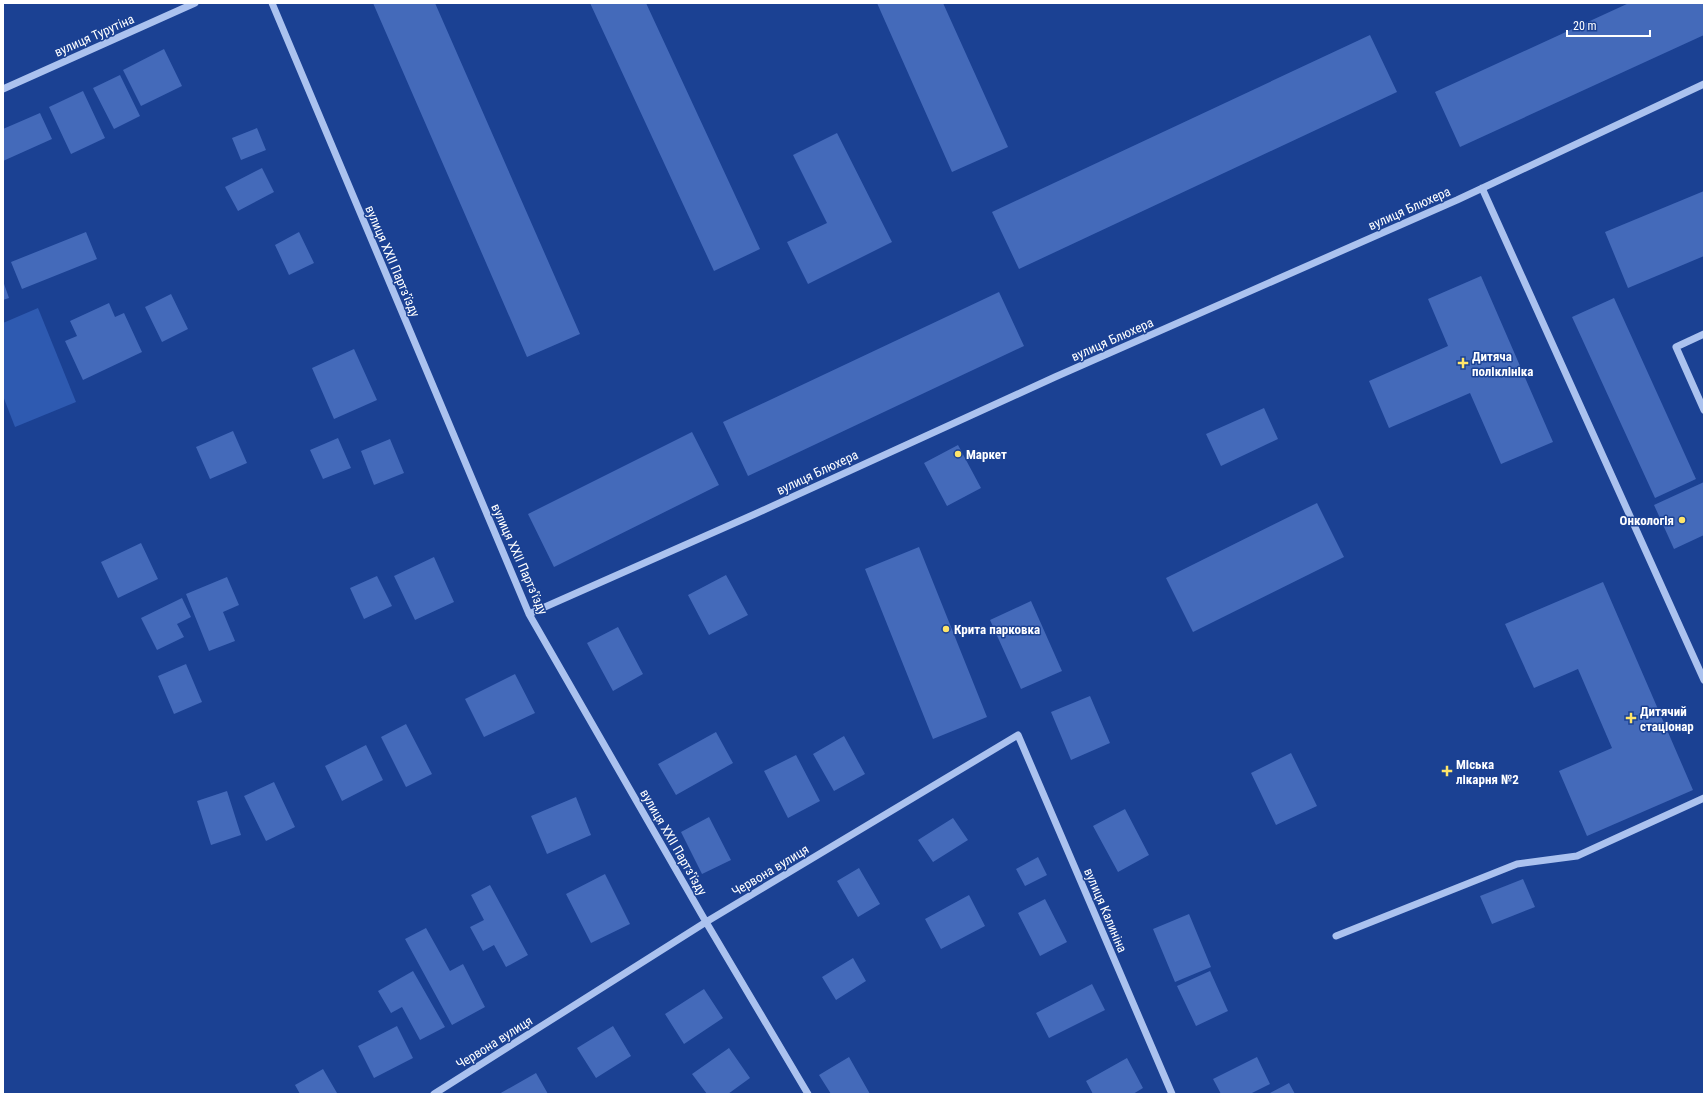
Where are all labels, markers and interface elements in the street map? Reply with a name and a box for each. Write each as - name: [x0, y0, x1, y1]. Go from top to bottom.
- street label: вулиця Турутіна: [52, 11, 136, 60]
- scale bar: [1567, 12, 1650, 38]
- text: 20 m: [1573, 19, 1597, 33]
- street label: вулиця Блюхера: [1366, 184, 1453, 233]
- street label: вулиця XXII Партз'їзду: [362, 203, 423, 320]
- street label: вулиця Блюхера: [1069, 315, 1156, 364]
- place label: Дитяча поліклініка: [1472, 349, 1533, 379]
- marker: Дитяча поліклініка: [1457, 357, 1469, 369]
- street label: вулиця Блюхера: [774, 447, 860, 498]
- place label: Маркет: [966, 447, 1007, 462]
- marker: Маркет: [953, 449, 963, 459]
- street label: вулиця XXII Партз'їзду: [488, 501, 551, 618]
- place label: Онкологія: [1620, 513, 1674, 528]
- marker: Онкологія: [1677, 515, 1687, 525]
- place label: Крита парковка: [954, 622, 1040, 637]
- marker: Крита парковка: [941, 624, 951, 634]
- place label: Дитячий стаціонар: [1640, 704, 1694, 734]
- marker: Дитячий стаціонар: [1625, 712, 1637, 724]
- place label: Міська лікарня №2: [1456, 757, 1519, 787]
- marker: Міська лікарня №2: [1441, 765, 1453, 777]
- street label: вулиця XXII Партз'їзду: [637, 787, 710, 898]
- street label: Червона вулиця: [729, 842, 812, 899]
- street label: вулиця Калиніна: [1081, 866, 1130, 955]
- street label: Червона вулиця: [453, 1013, 535, 1072]

